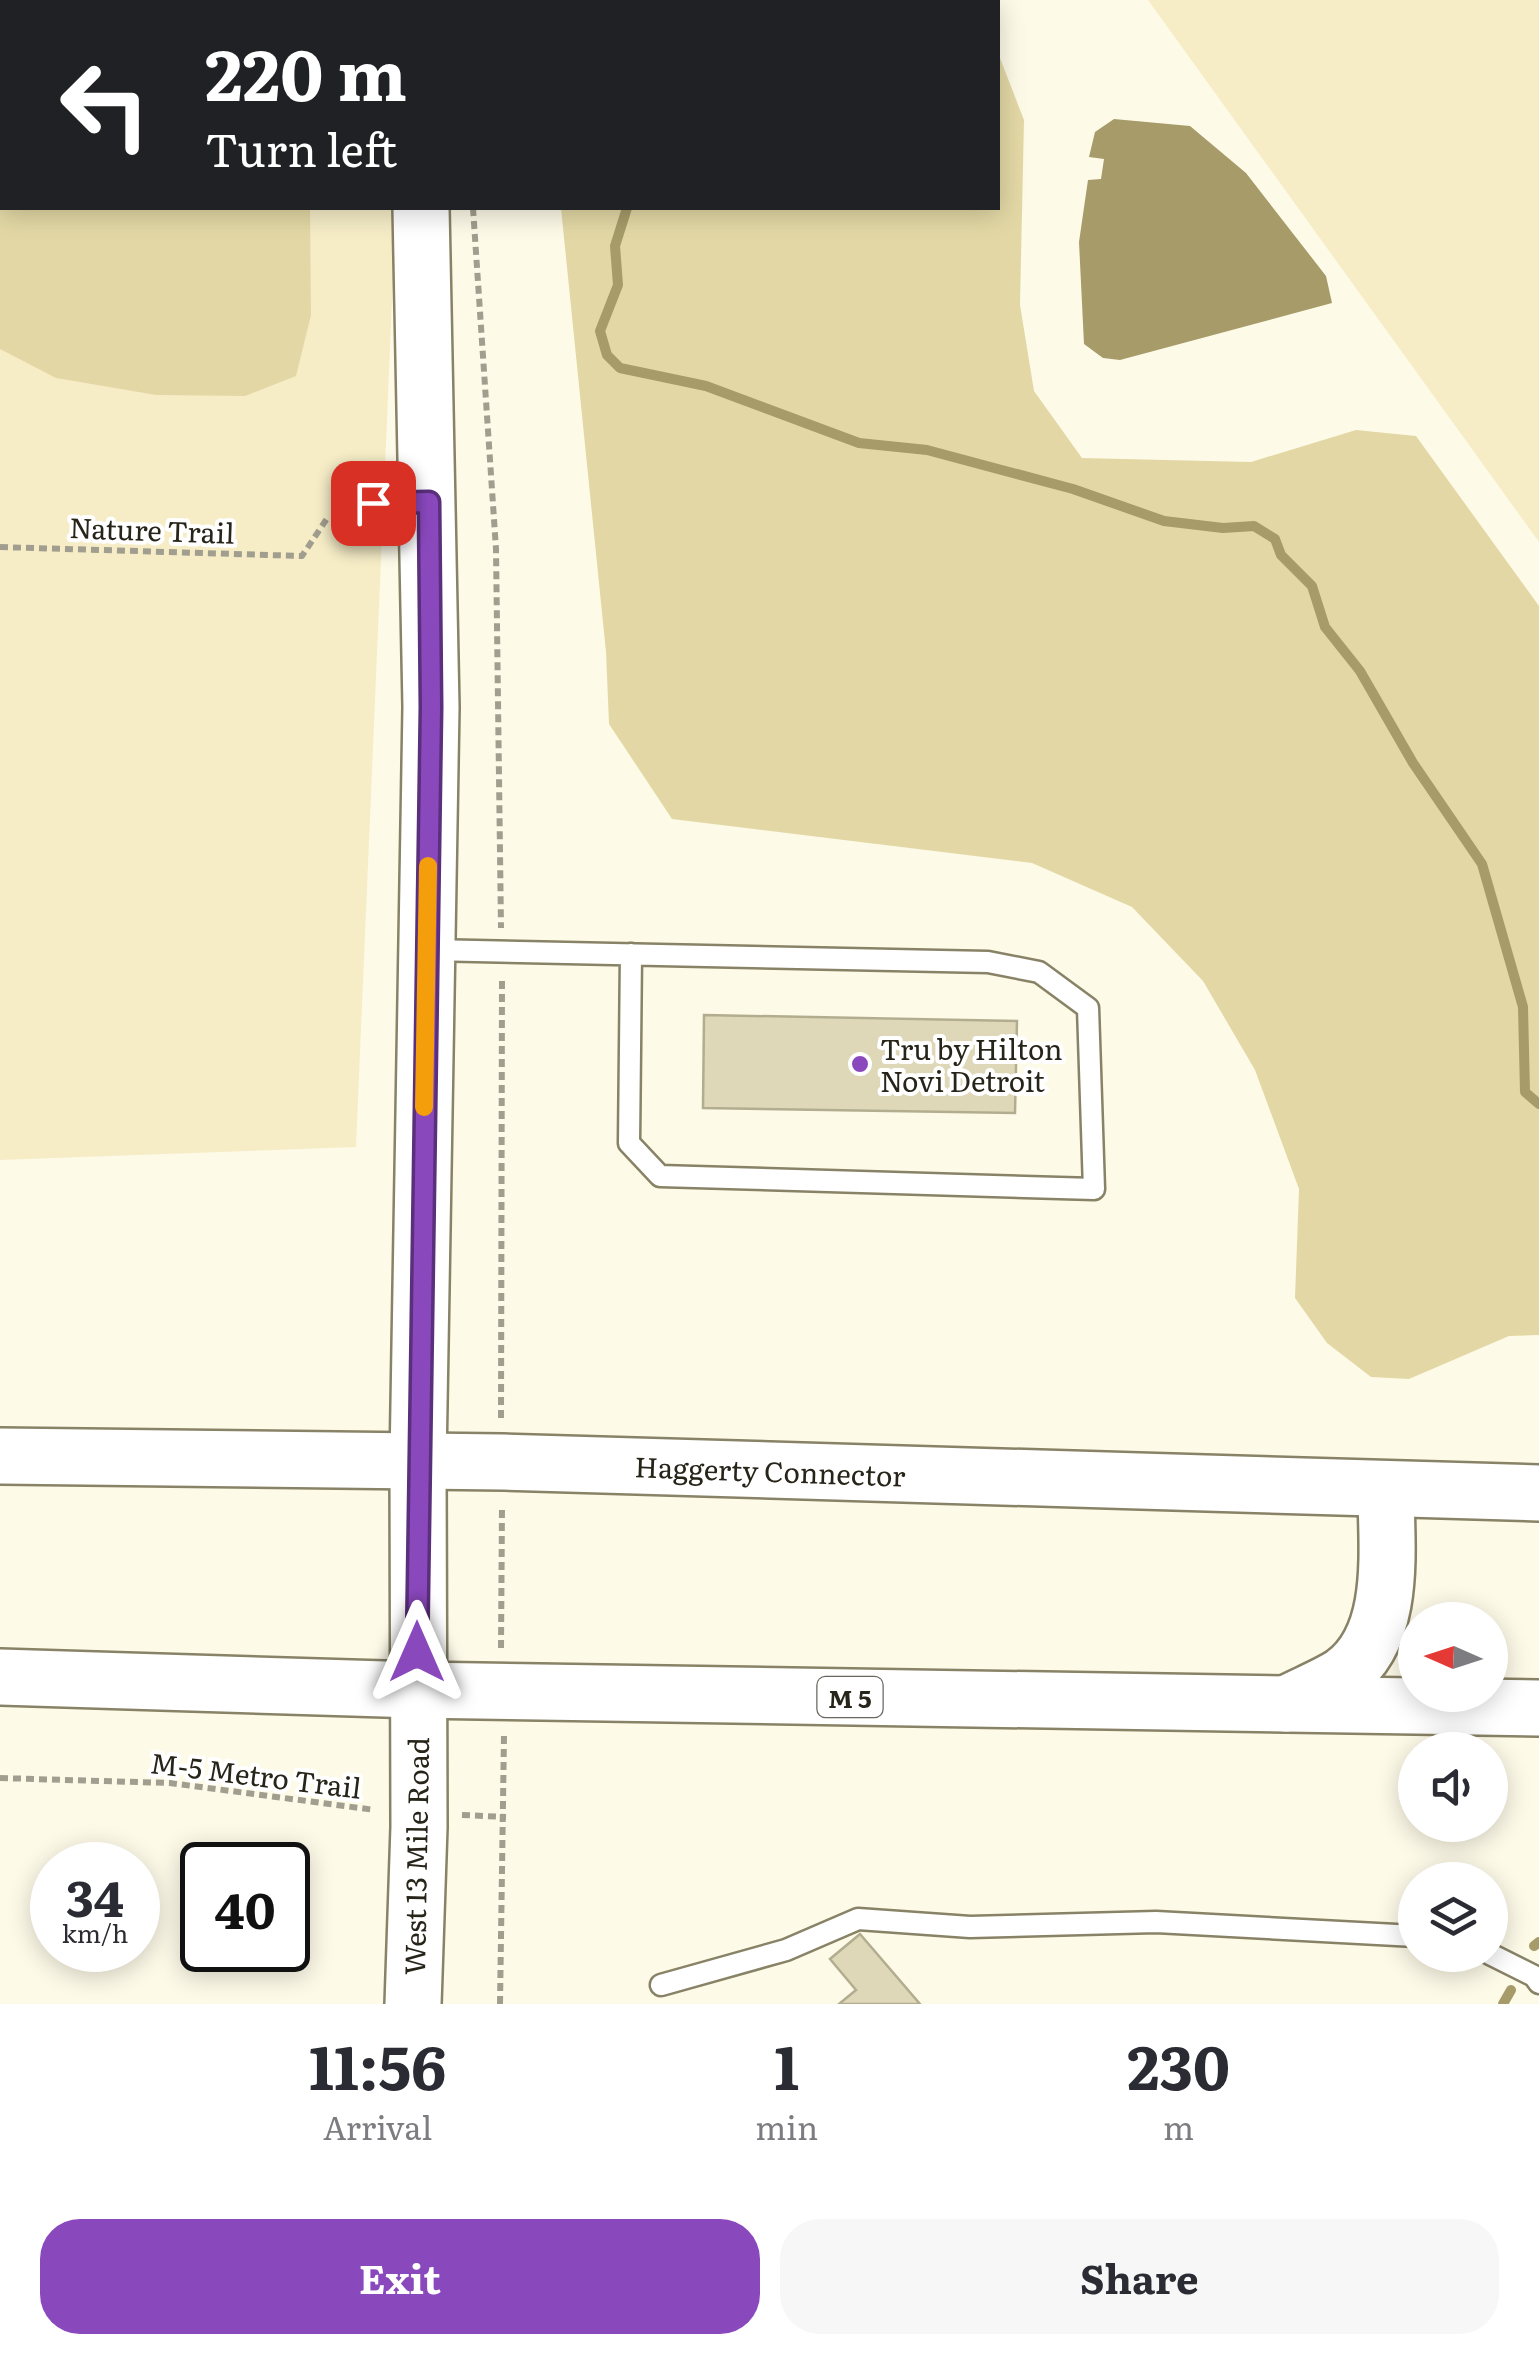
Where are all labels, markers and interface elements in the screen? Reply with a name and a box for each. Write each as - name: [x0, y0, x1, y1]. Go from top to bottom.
- text: 220 m: [205, 19, 407, 123]
- icon: left: [40, 40, 170, 170]
- text: Turn left: [205, 114, 397, 181]
- pin: [331, 461, 416, 546]
- icon: arrive: [346, 476, 401, 531]
- street label: Nature Trail: [69, 505, 235, 553]
- place label: Tru by Hilton Novi Detroit: [880, 1027, 1063, 1101]
- marker: Tru by Hilton Novi Detroit: [849, 1053, 871, 1075]
- street label: Haggerty Connector: [634, 1444, 907, 1496]
- position arrow: [365, 1600, 469, 1704]
- north arrow: [1398, 1602, 1508, 1712]
- map controls: [1398, 1602, 1508, 1972]
- road number: M 5: [818, 1677, 882, 1717]
- button: sound: [1398, 1732, 1508, 1842]
- street label: West 13 Mile Road: [392, 1737, 438, 1975]
- street label: M-5 Metro Trail: [148, 1740, 364, 1808]
- speed limit sign: 40: [180, 1842, 310, 1972]
- text: 34: [66, 1858, 124, 1932]
- button: layers: [1398, 1862, 1508, 1972]
- text: km/h: [62, 1914, 128, 1951]
- text: 11:56: [309, 2019, 446, 2108]
- text: 1: [774, 2019, 799, 2108]
- text: 230: [1127, 2019, 1230, 2108]
- text: Arrival: [323, 2102, 432, 2150]
- text: min: [755, 2102, 818, 2150]
- text: m: [1163, 2102, 1194, 2150]
- button: Exit: [40, 2219, 760, 2334]
- button: Share: [780, 2219, 1499, 2334]

